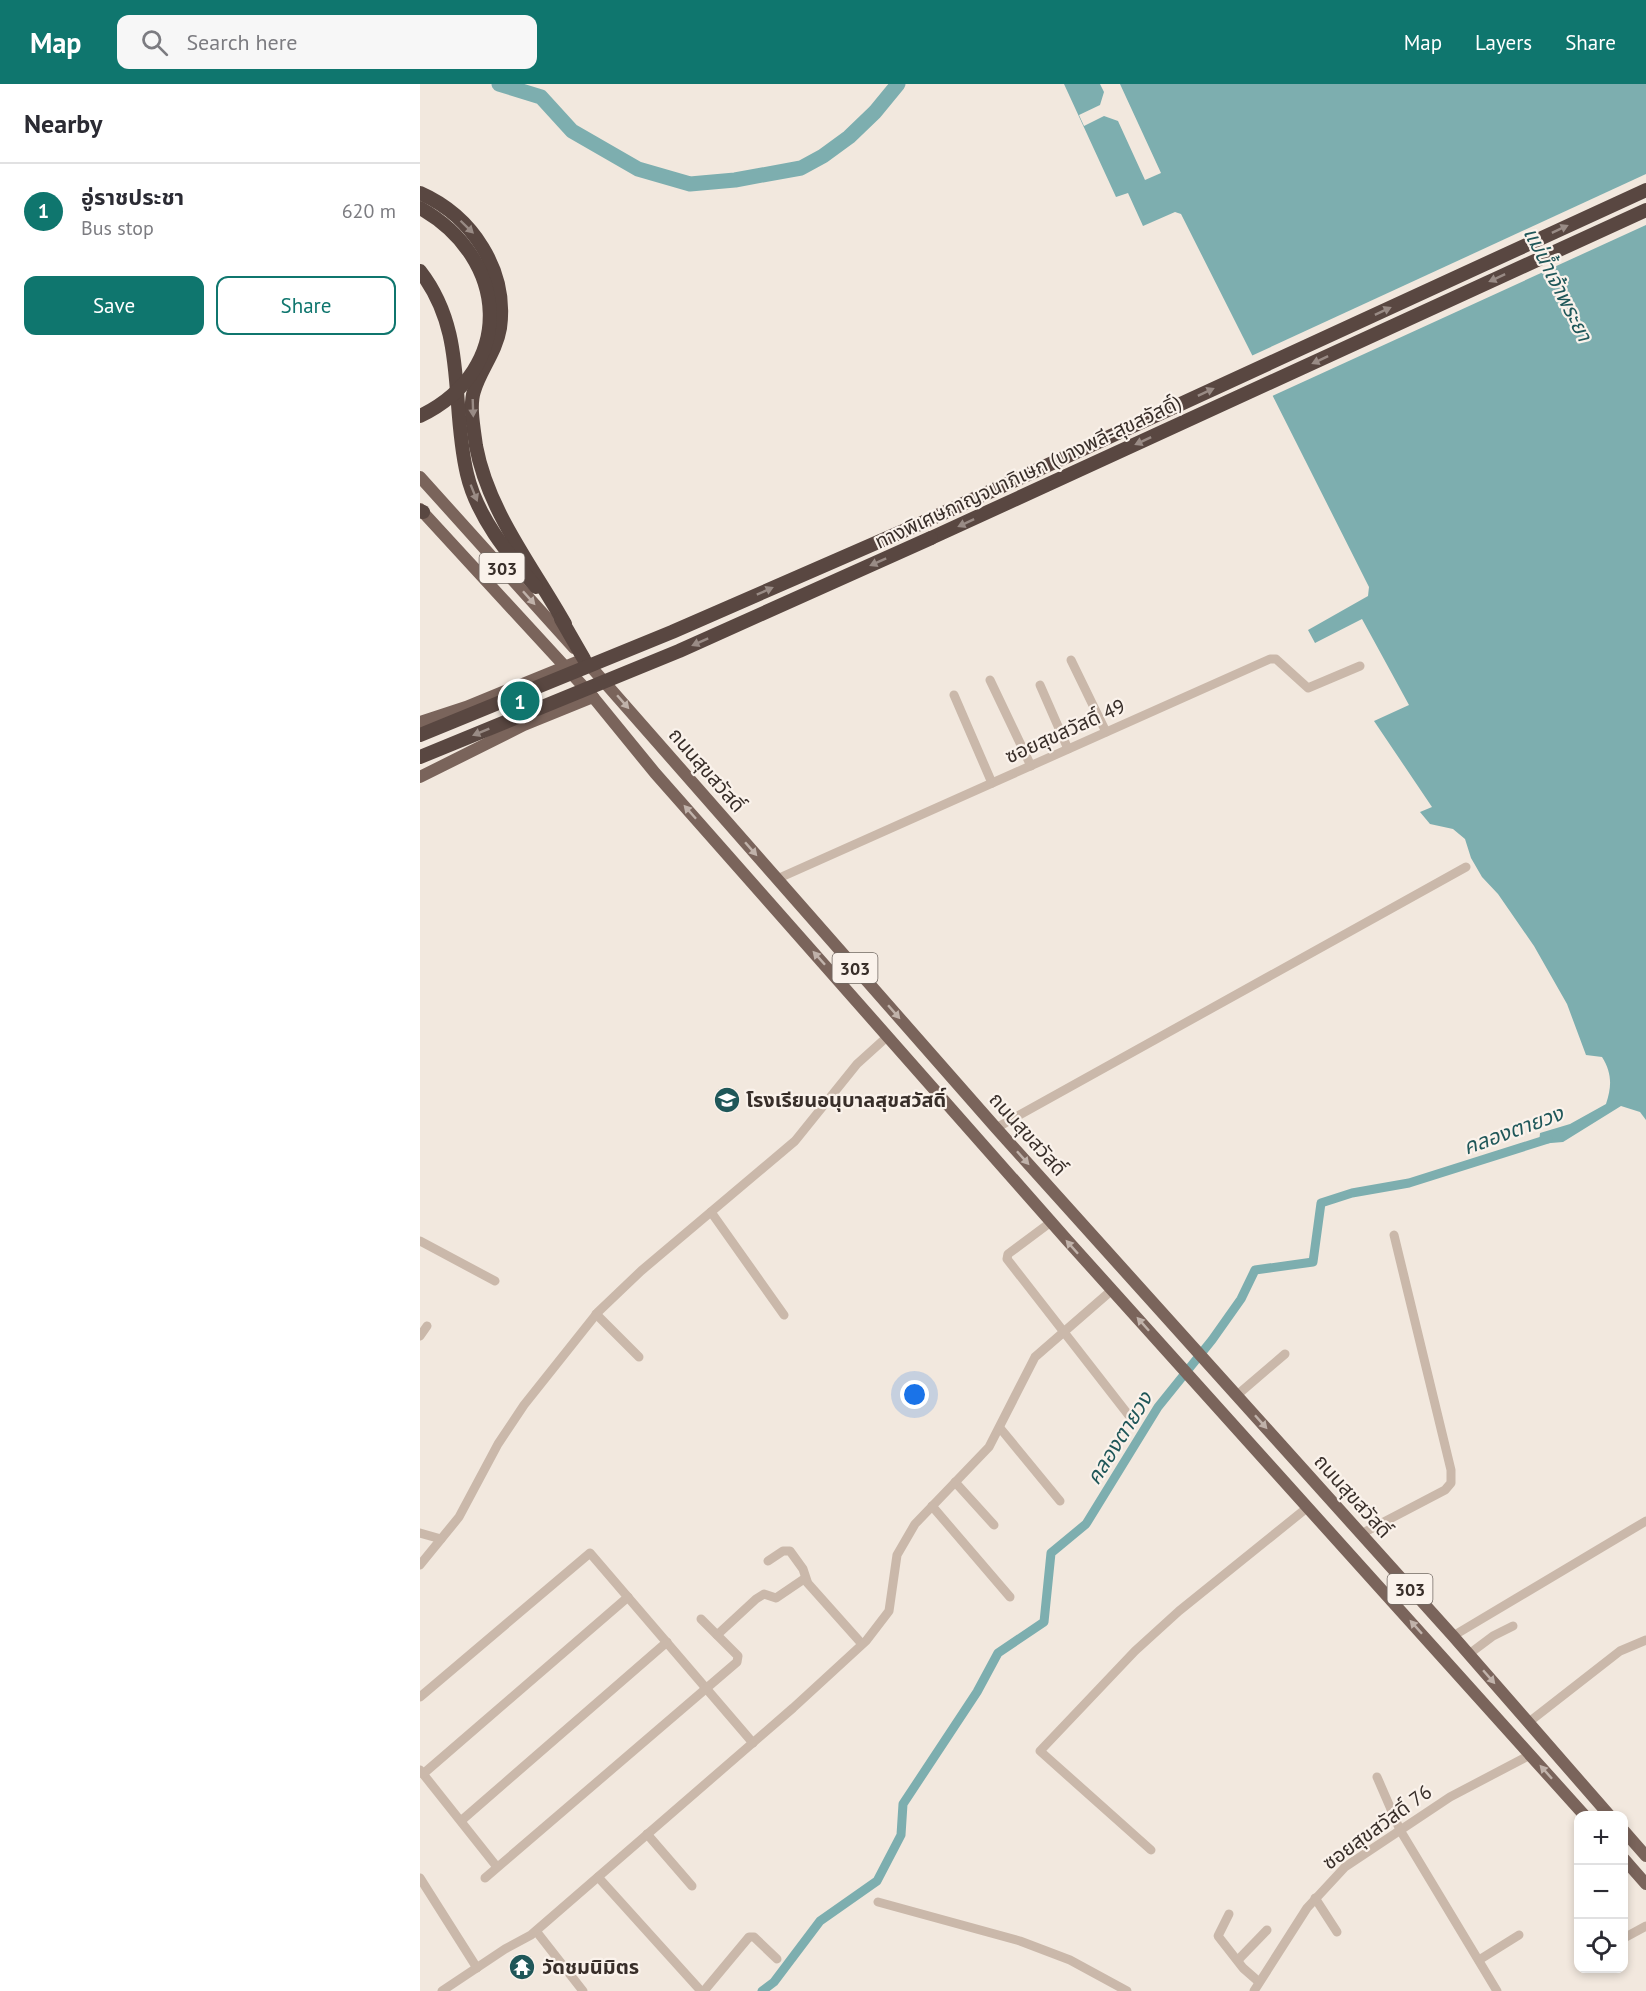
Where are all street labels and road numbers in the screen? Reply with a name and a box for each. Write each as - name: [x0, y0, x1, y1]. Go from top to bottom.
- street label: ทางพิเศษกาญจนาภิเษก (บางพลี-สุขสวัสดิ์): [871, 389, 1185, 555]
- road number: 303: [480, 553, 524, 583]
- street label: ซอยสุขสวัสดิ์ 49: [1001, 693, 1129, 769]
- street label: ถนนสุขสวัสดิ์: [663, 722, 751, 818]
- road number: 303: [832, 953, 878, 983]
- street label: ถนนสุขสวัสดิ์: [984, 1087, 1072, 1181]
- street label: ถนนสุขสวัสดิ์: [1309, 1449, 1397, 1543]
- road number: 303: [1388, 1574, 1432, 1604]
- street label: ซอยสุขสวัสดิ์ 76: [1317, 1779, 1437, 1875]

